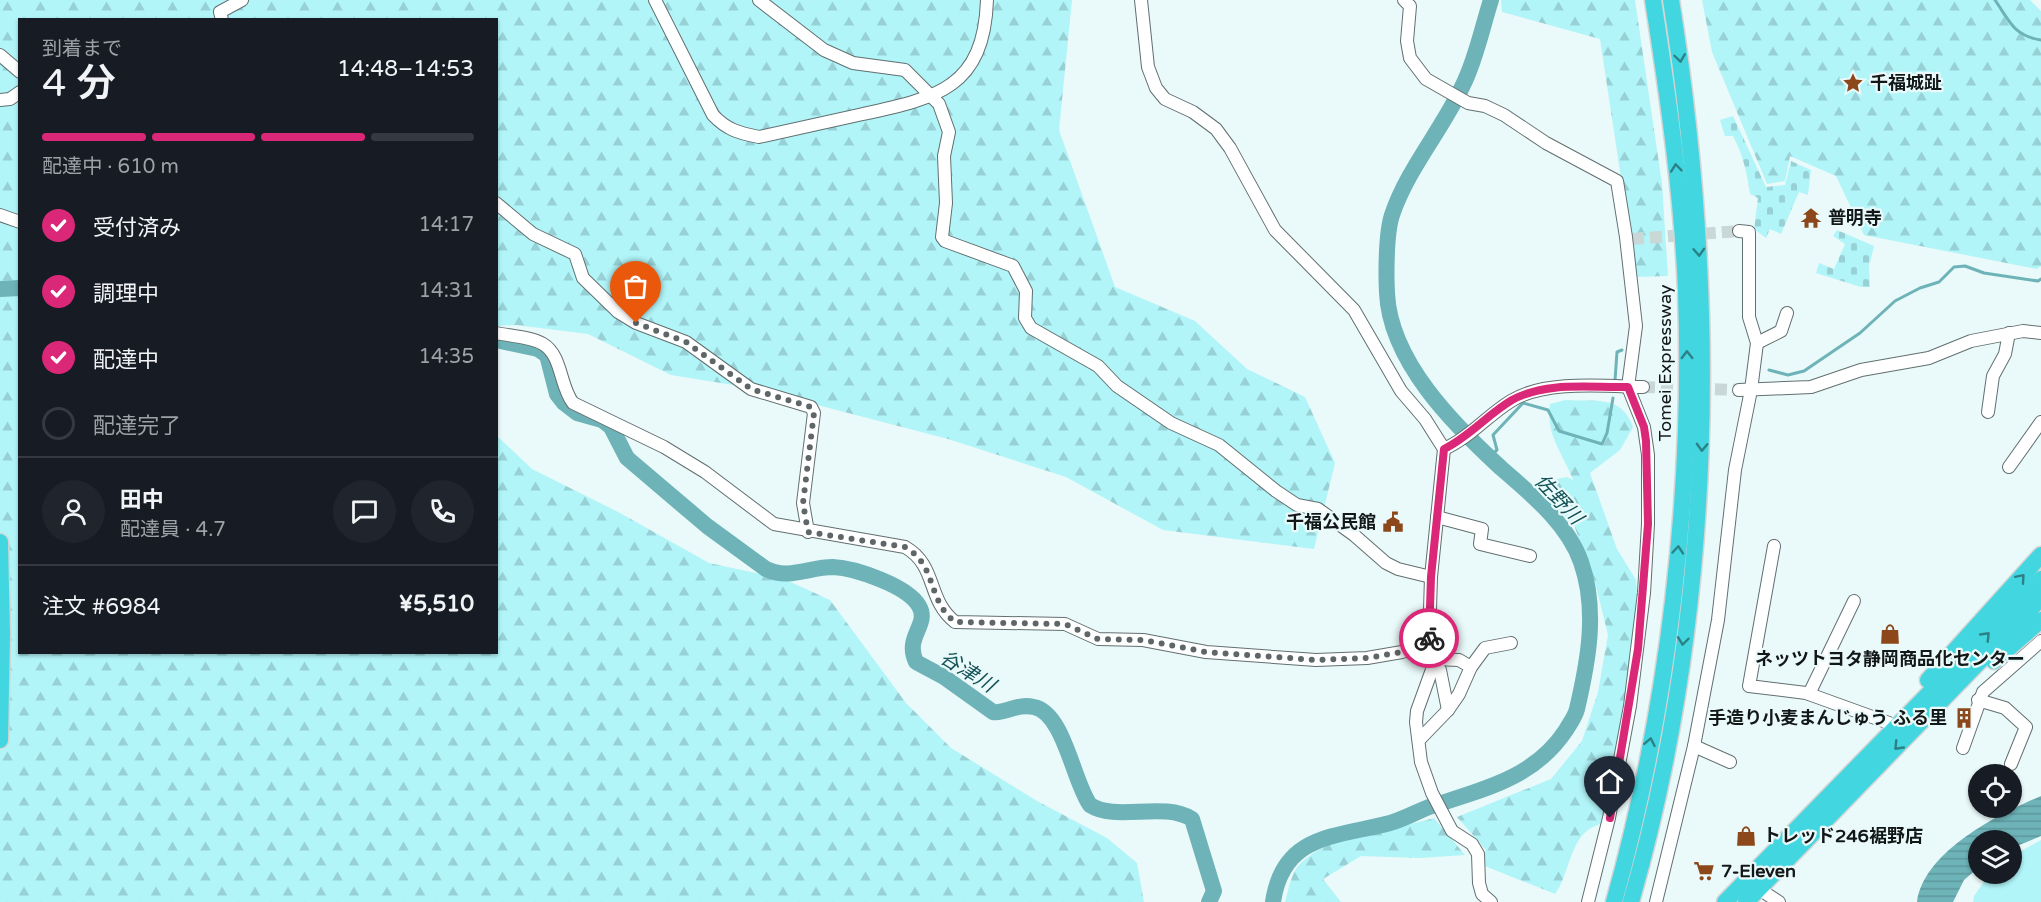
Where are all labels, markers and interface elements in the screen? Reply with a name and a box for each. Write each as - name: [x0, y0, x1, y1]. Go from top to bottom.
- text: 到着まで: [42, 37, 122, 61]
- one-way arrow: [1674, 53, 1686, 62]
- text: 14:48–14:53: [337, 56, 474, 82]
- text: 4 分: [42, 60, 116, 107]
- place icon: 千福城趾: [1841, 71, 1865, 95]
- place label: 千福城趾: [1870, 72, 1942, 94]
- text: 配達中 · 610 m: [42, 155, 179, 179]
- one-way arrow: [1670, 164, 1683, 173]
- temple icon: 普明寺: [1799, 206, 1823, 230]
- place label: 普明寺: [1828, 207, 1882, 229]
- icon: check: [42, 209, 75, 242]
- text: 14:17: [419, 213, 474, 237]
- text: 受付済み: [93, 215, 181, 241]
- one-way arrow: [1693, 247, 1706, 256]
- pin: [610, 261, 661, 323]
- icon: bag: [619, 270, 652, 303]
- icon: check: [42, 275, 75, 308]
- text: 14:31: [419, 279, 474, 303]
- text: 調理中: [93, 281, 159, 307]
- street label: Tomei Expressway: [1654, 284, 1676, 442]
- icon: check: [42, 341, 75, 374]
- text: 14:35: [419, 345, 474, 369]
- text: 配達中: [93, 347, 159, 373]
- one-way arrow: [1681, 350, 1693, 359]
- text: 配達完了: [93, 413, 181, 439]
- one-way arrow: [1695, 442, 1708, 451]
- water label: 佐野川: [1529, 470, 1589, 531]
- button: person: [42, 480, 105, 543]
- button: chat: [333, 480, 396, 543]
- button: phone: [411, 480, 474, 543]
- text: 田中: [120, 487, 164, 513]
- public building icon: 千福公民館: [1381, 510, 1405, 534]
- place label: 千福公民館: [1286, 511, 1376, 533]
- text: 配達員 · 4.7: [120, 518, 226, 542]
- one-way arrow: [1671, 545, 1684, 554]
- one-way arrow: [2014, 574, 2025, 584]
- text: ¥5,510: [399, 591, 474, 617]
- text: 注文 #6984: [42, 594, 160, 620]
- courier: [1399, 608, 1459, 668]
- icon: bike: [1413, 622, 1446, 655]
- shop icon: ネッツトヨタ静岡商品化センター: [1878, 622, 1902, 646]
- one-way arrow: [1979, 632, 1990, 643]
- one-way arrow: [1677, 636, 1690, 645]
- water label: 谷津川: [936, 646, 1001, 699]
- place label: ネッツトヨタ静岡商品化センター: [1755, 648, 2025, 670]
- building icon: 手造り小麦まんじゅう ふる里: [1952, 706, 1976, 730]
- place label: 手造り小麦まんじゅう ふる里: [1708, 707, 1947, 729]
- one-way arrow: [1643, 738, 1656, 748]
- one-way arrow: [1894, 739, 1905, 749]
- pin: [1584, 756, 1635, 818]
- map controls: [1968, 764, 2022, 884]
- button: locate: [1968, 764, 2022, 818]
- icon: home: [1593, 765, 1626, 798]
- shop icon: トレッド246裾野店: [1734, 824, 1758, 848]
- place label: トレッド246裾野店: [1763, 825, 1923, 847]
- button: layers: [1968, 830, 2022, 884]
- supermarket icon: 7-Eleven: [1692, 859, 1716, 883]
- place label: 7-Eleven: [1721, 860, 1796, 882]

